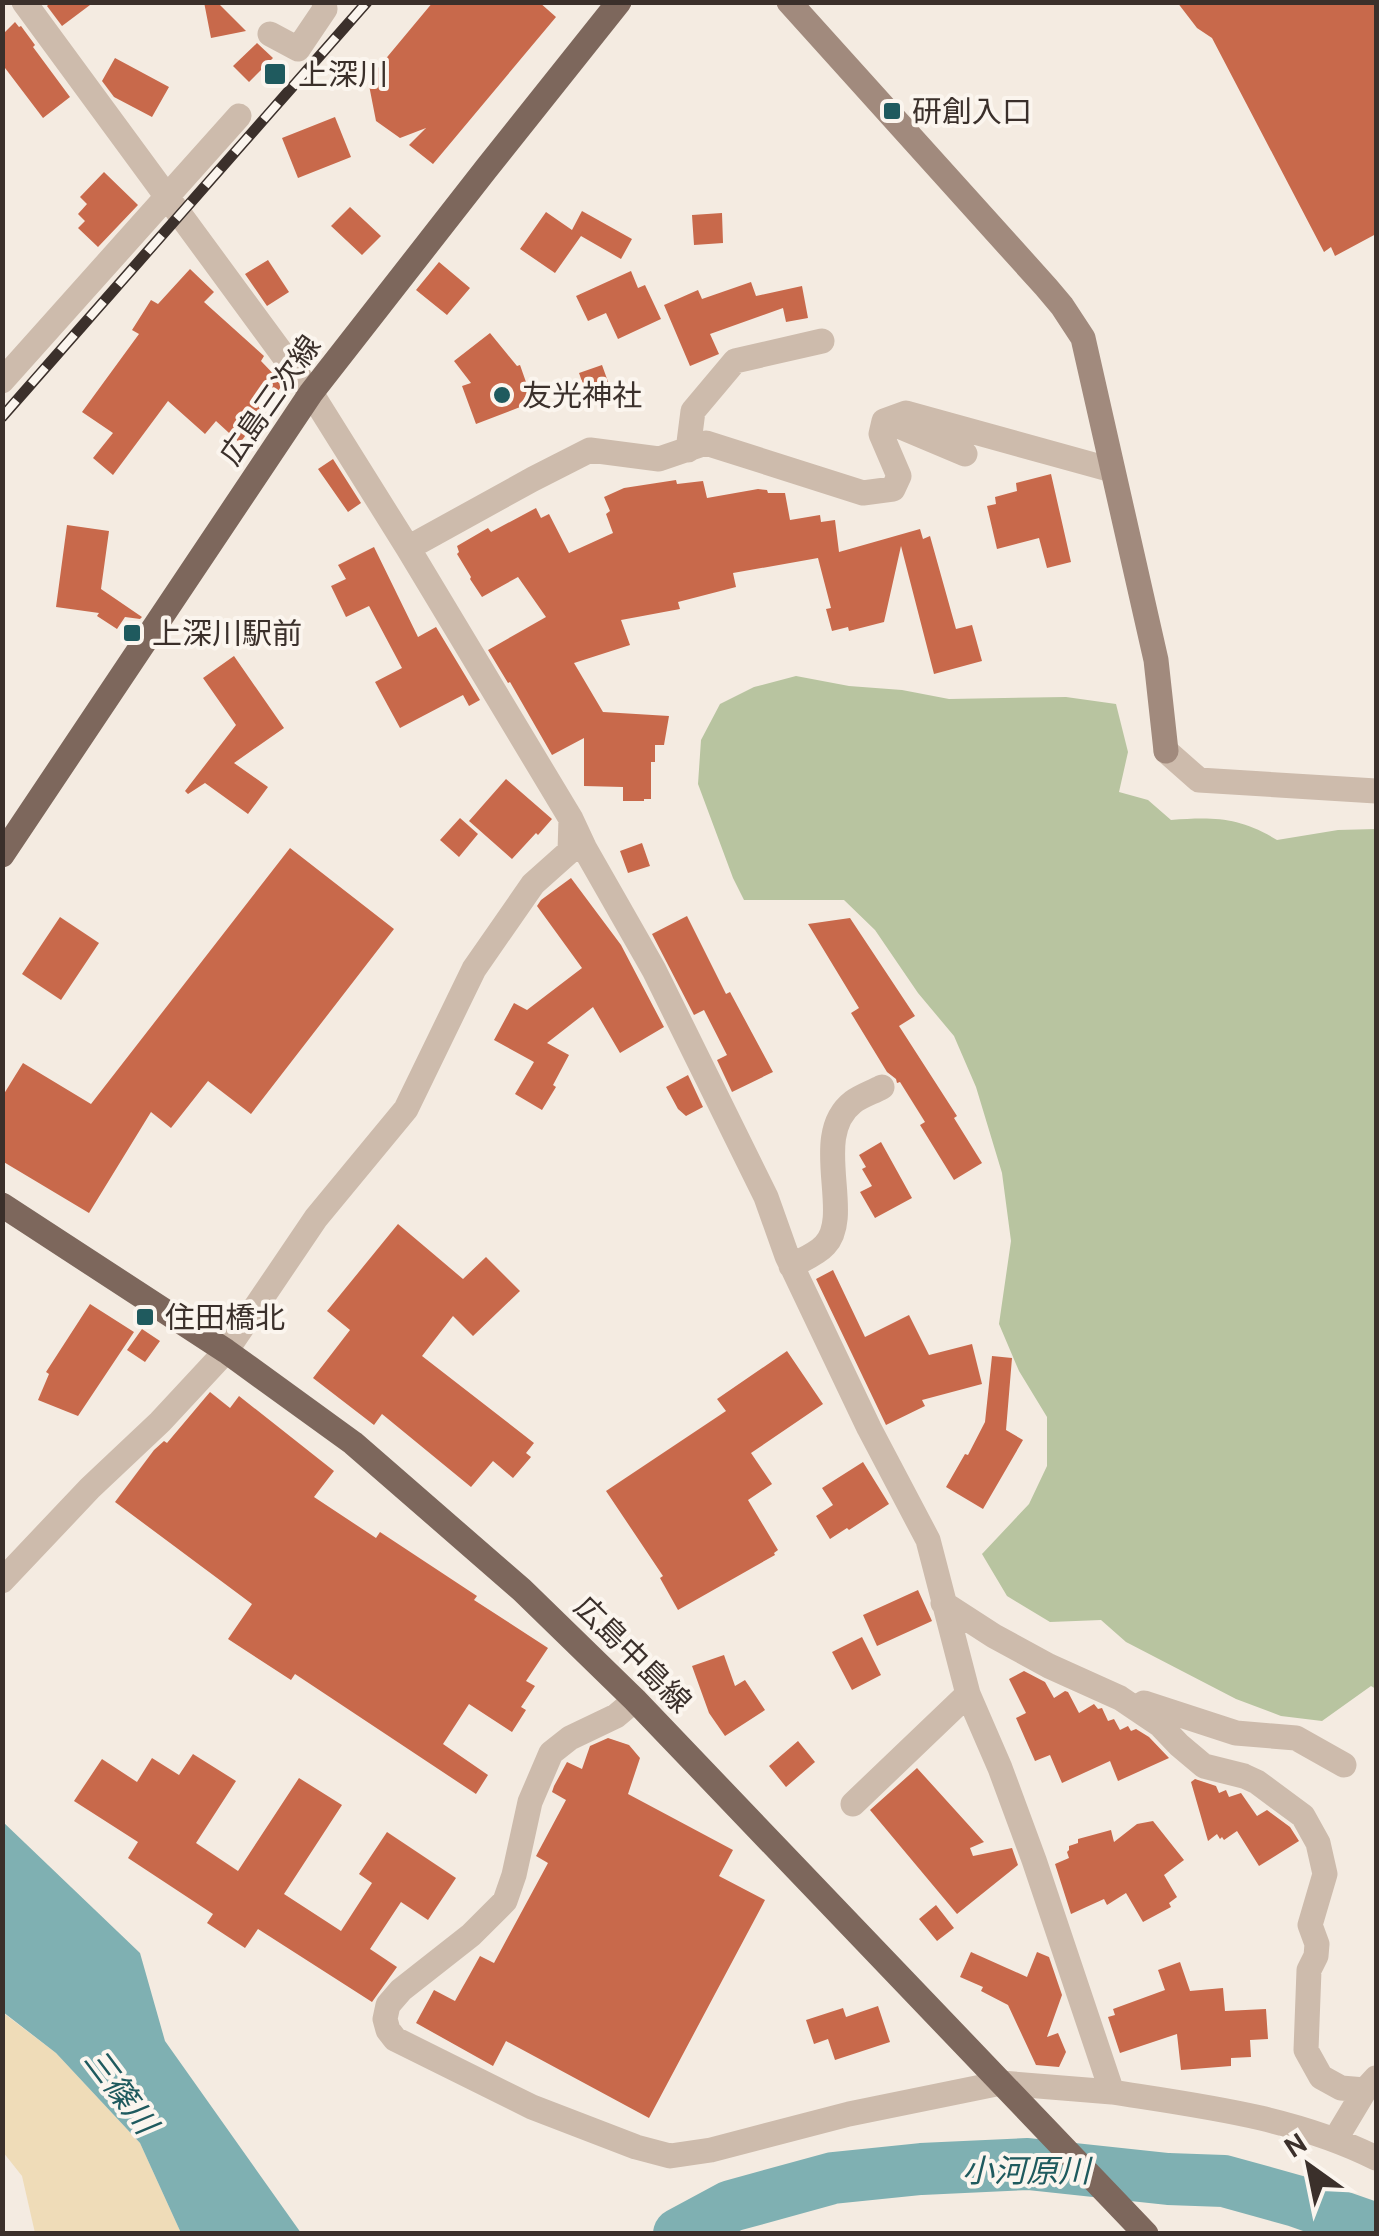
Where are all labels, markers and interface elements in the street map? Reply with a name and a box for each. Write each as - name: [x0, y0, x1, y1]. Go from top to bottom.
- place label: 上深川: [298, 56, 388, 93]
- marker: 上深川: [262, 61, 288, 87]
- place label: 研創入口: [912, 93, 1032, 130]
- marker: 研創入口: [881, 100, 903, 122]
- street label: 広島三次線: [212, 328, 328, 472]
- place label: 友光神社: [522, 377, 642, 414]
- marker: 友光神社: [491, 384, 513, 406]
- place label: 上深川駅前: [152, 615, 302, 652]
- marker: 上深川駅前: [121, 622, 143, 644]
- place label: 住田橋北: [165, 1299, 285, 1336]
- marker: 住田橋北: [134, 1306, 156, 1328]
- street label: 広島中島線: [567, 1588, 699, 1720]
- water label: 三篠川: [77, 2041, 167, 2143]
- north arrow: [1259, 2116, 1359, 2216]
- text: N: [1278, 2125, 1313, 2165]
- water label: 小河原川: [962, 2151, 1093, 2190]

